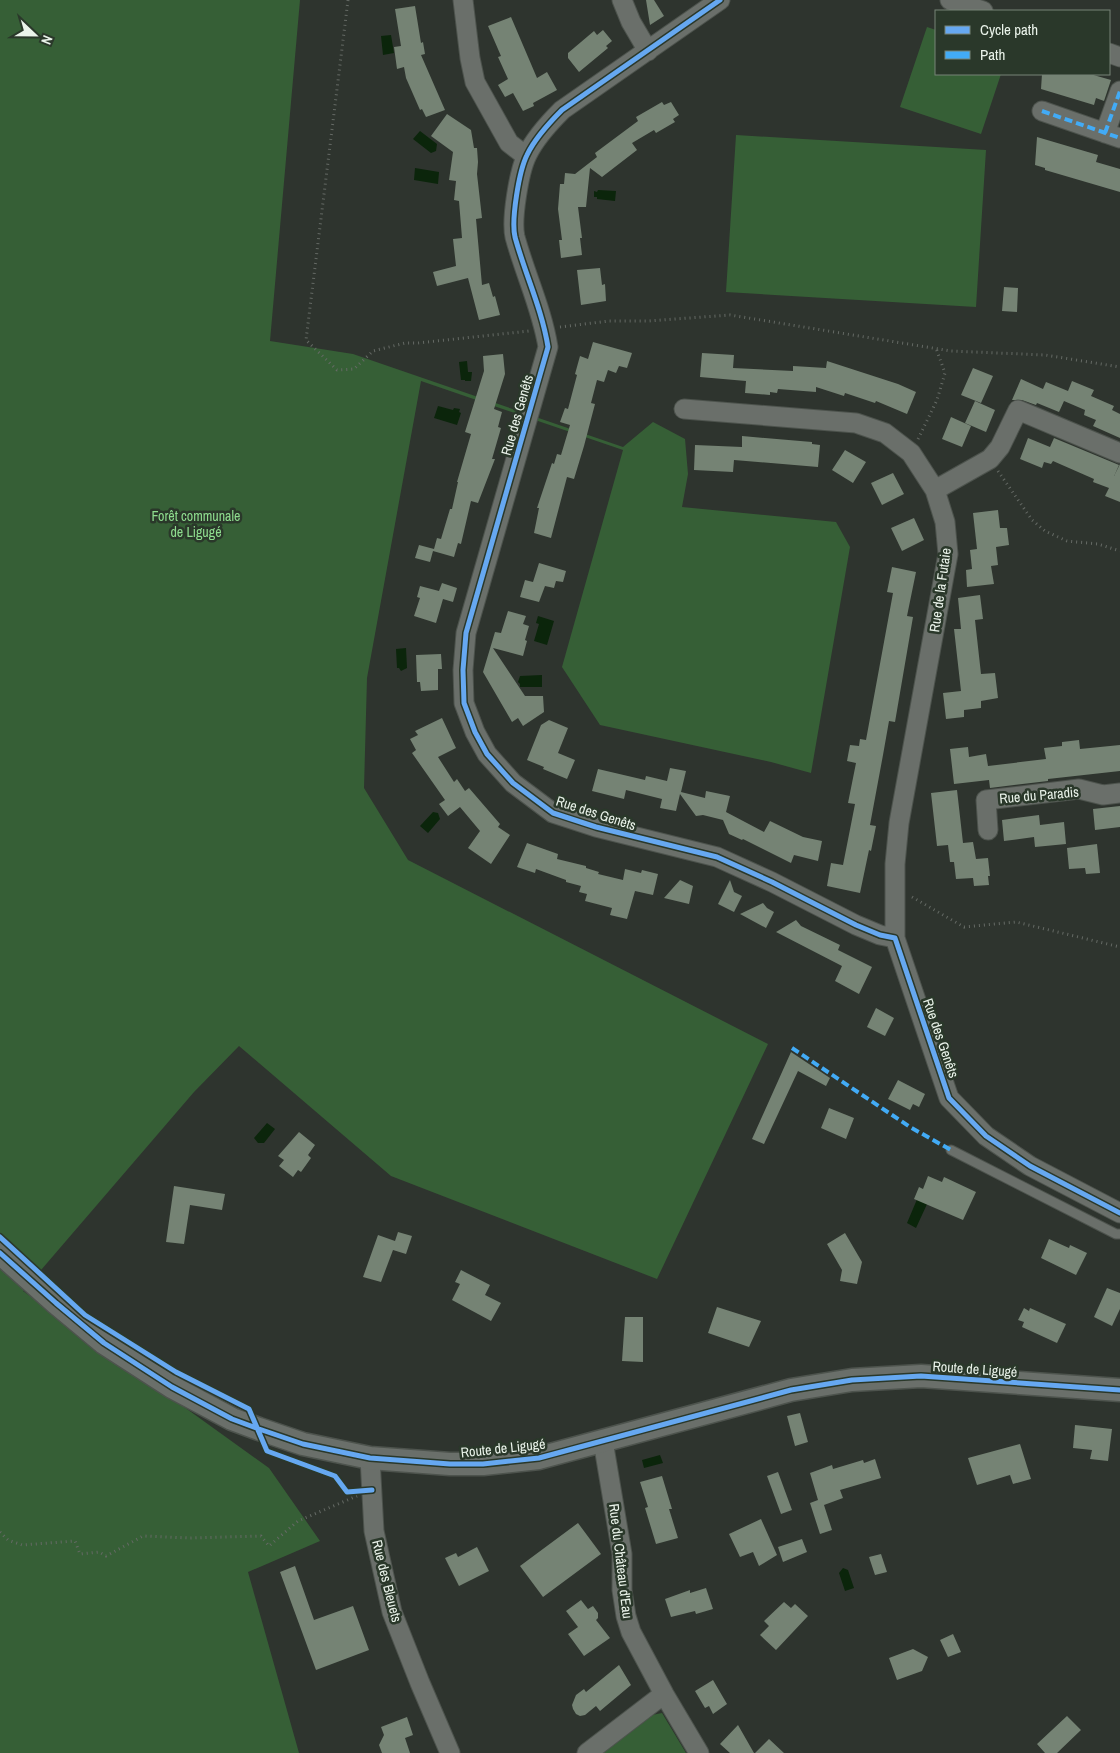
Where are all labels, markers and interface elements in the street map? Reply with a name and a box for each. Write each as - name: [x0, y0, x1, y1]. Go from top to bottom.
- north arrow: [10, 10, 60, 60]
- legend: [935, 10, 1110, 75]
- text: Cycle path: [980, 19, 1038, 40]
- text: N: [37, 33, 57, 47]
- text: Path: [980, 44, 1005, 65]
- street label: Rue des Genêts: [497, 372, 537, 457]
- park label: Forêt communale de Ligugé: [152, 507, 240, 541]
- street label: Rue de la Futaie: [925, 547, 955, 633]
- street label: Rue du Paradis: [998, 783, 1080, 807]
- street label: Rue des Genêts: [554, 792, 638, 834]
- street label: Rue des Genêts: [919, 996, 963, 1080]
- street label: Route de Ligugé: [932, 1357, 1018, 1381]
- street label: Route de Ligugé: [460, 1435, 546, 1461]
- street label: Rue du Château d'Eau: [605, 1502, 637, 1620]
- street label: Rue des Bleuets: [368, 1538, 406, 1624]

